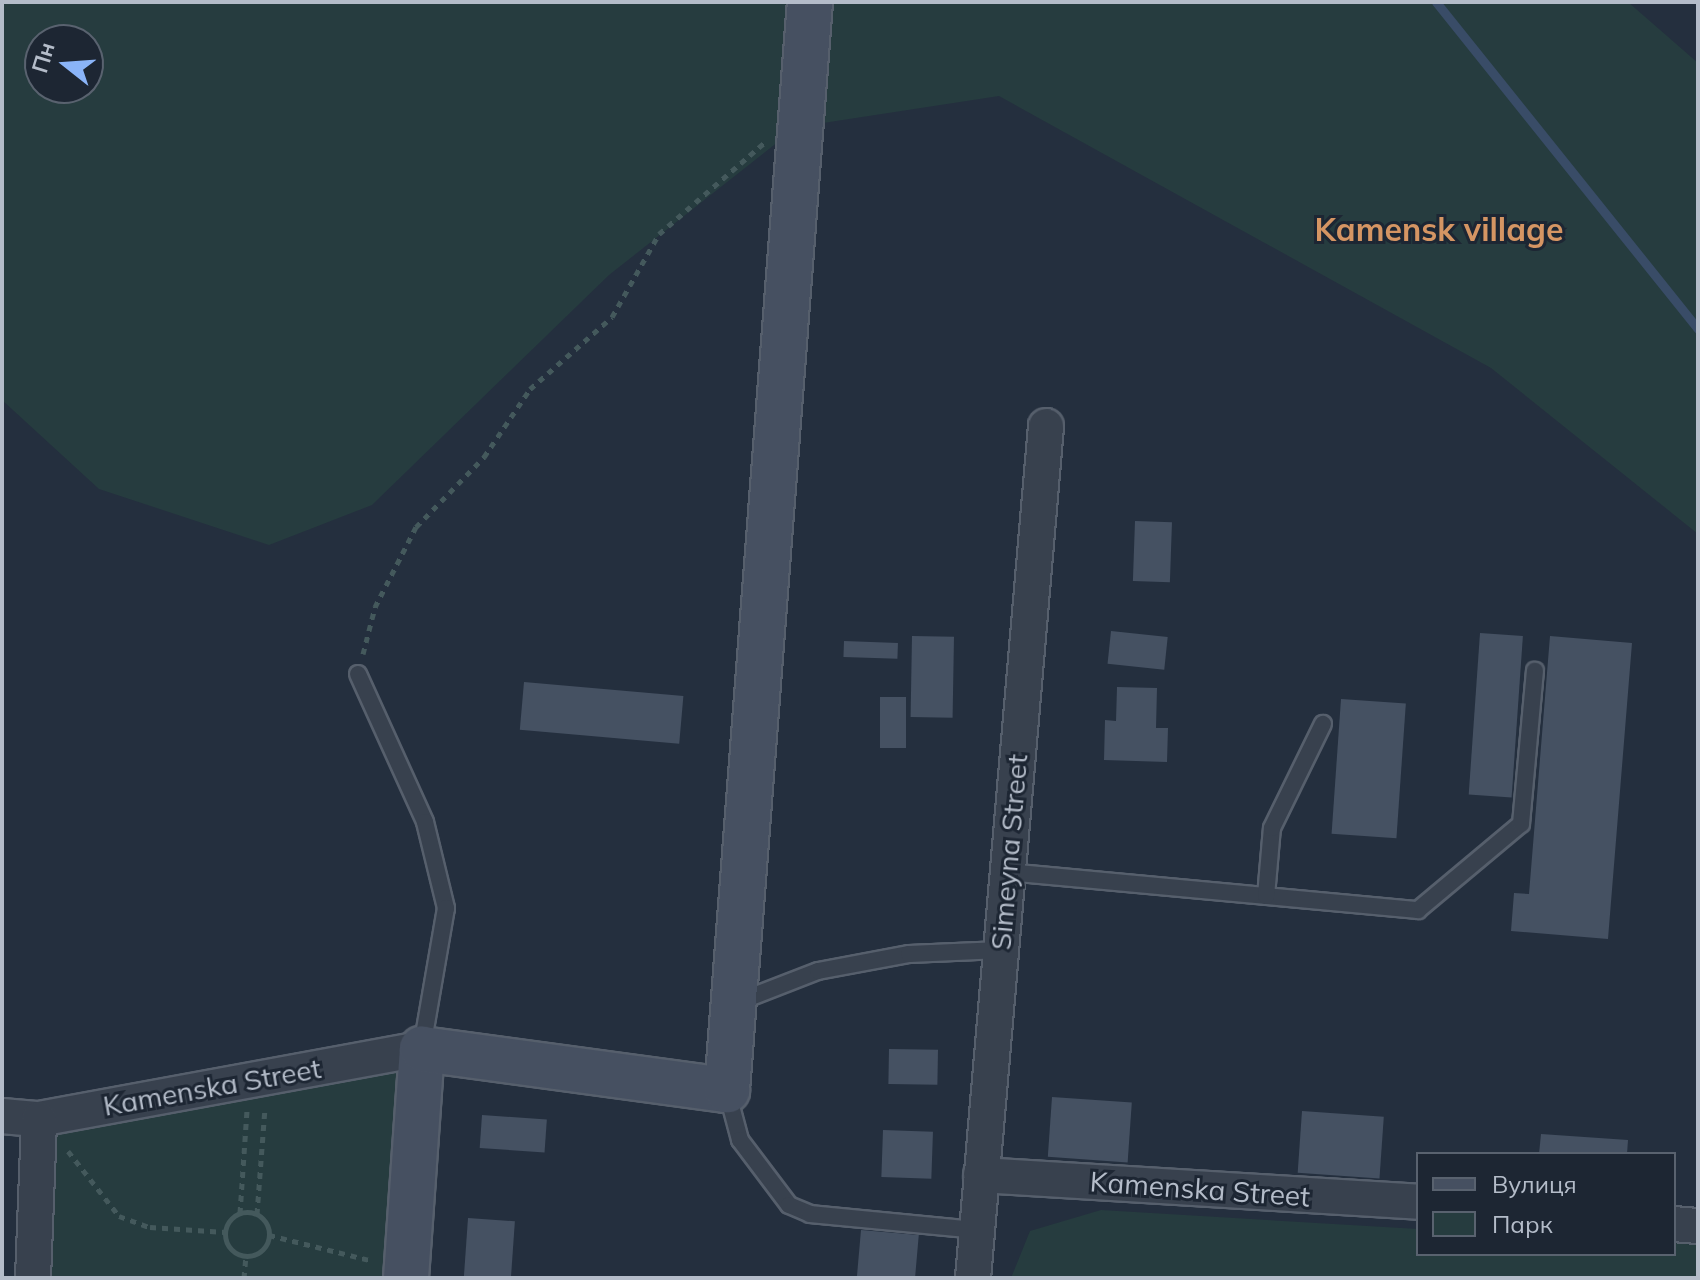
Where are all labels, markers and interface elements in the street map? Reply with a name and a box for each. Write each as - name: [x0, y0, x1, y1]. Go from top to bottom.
- north arrow: [24, 24, 104, 104]
- text: Пн: [25, 39, 61, 76]
- district label: Kamensk village: [1315, 210, 1563, 248]
- street label: Simeyna Street: [984, 753, 1034, 951]
- street label: Kamenska Street: [101, 1051, 323, 1123]
- legend: [1416, 1152, 1676, 1256]
- street label: Kamenska Street: [1089, 1165, 1311, 1213]
- text: Вулиця: [1492, 1169, 1577, 1199]
- text: Парк: [1492, 1209, 1553, 1239]

